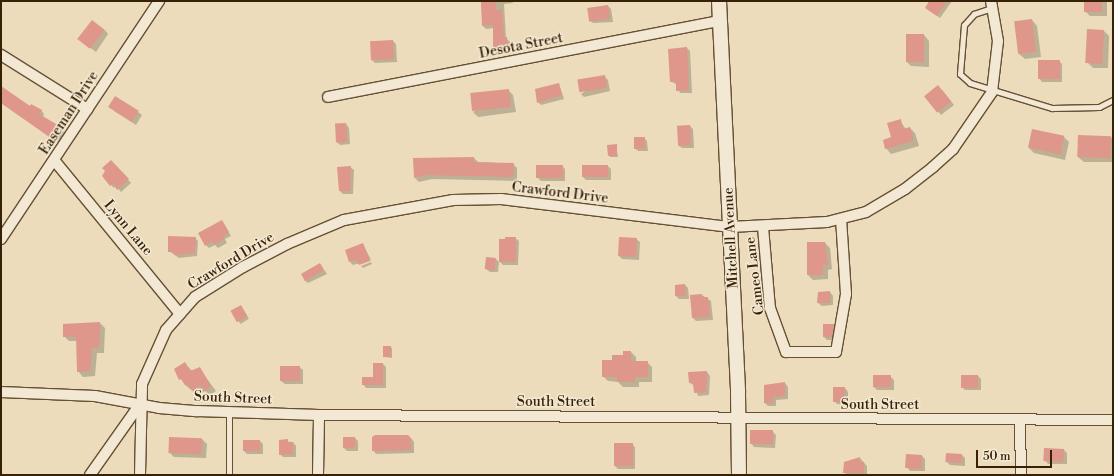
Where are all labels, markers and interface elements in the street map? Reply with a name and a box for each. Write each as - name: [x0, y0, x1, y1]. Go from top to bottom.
- street label: Desota Street: [478, 30, 564, 62]
- street label: Easeman Drive: [36, 68, 102, 158]
- street label: Crawford Drive: [511, 179, 609, 207]
- street label: Mitchell Avenue: [720, 187, 742, 289]
- street label: Lynn Lane: [100, 197, 156, 259]
- street label: Crawford Drive: [185, 229, 277, 293]
- street label: Cameo Lane: [742, 236, 768, 316]
- street label: South Street: [194, 388, 272, 408]
- street label: South Street: [517, 394, 595, 410]
- street label: South Street: [841, 397, 919, 413]
- scale bar: [978, 442, 1054, 468]
- text: 50 m: [983, 449, 1011, 464]

